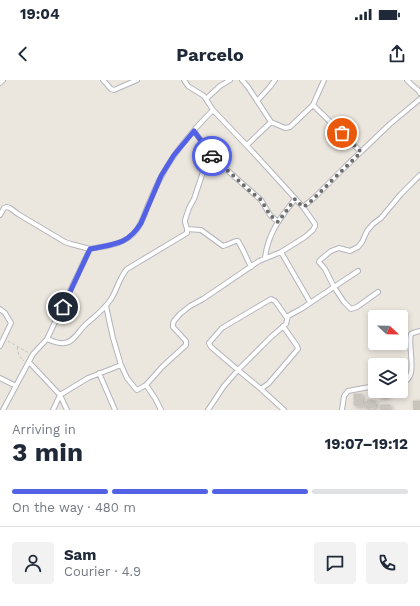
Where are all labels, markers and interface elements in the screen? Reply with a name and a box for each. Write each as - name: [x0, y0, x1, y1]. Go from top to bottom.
- text: 19:04: [20, 5, 60, 23]
- icon: back: [12, 43, 34, 65]
- icon: share: [386, 43, 408, 65]
- text: Parcelo: [176, 44, 244, 65]
- pin: [325, 116, 359, 150]
- icon: bag: [331, 122, 353, 144]
- courier: [192, 136, 232, 176]
- icon: car: [201, 145, 223, 167]
- pin: [46, 290, 80, 324]
- icon: home: [52, 296, 74, 318]
- north arrow: [368, 310, 408, 350]
- map controls: [368, 310, 408, 398]
- button: layers: [368, 358, 408, 398]
- text: Arriving in: [12, 422, 76, 437]
- text: 19:07–19:12: [325, 435, 408, 453]
- text: 3 min: [12, 437, 83, 467]
- text: On the way · 480 m: [12, 500, 136, 515]
- button: person: [12, 542, 54, 584]
- button: chat: [314, 542, 356, 584]
- button: phone: [366, 542, 408, 584]
- text: Sam: [64, 546, 96, 564]
- text: Courier · 4.9: [64, 564, 141, 579]

